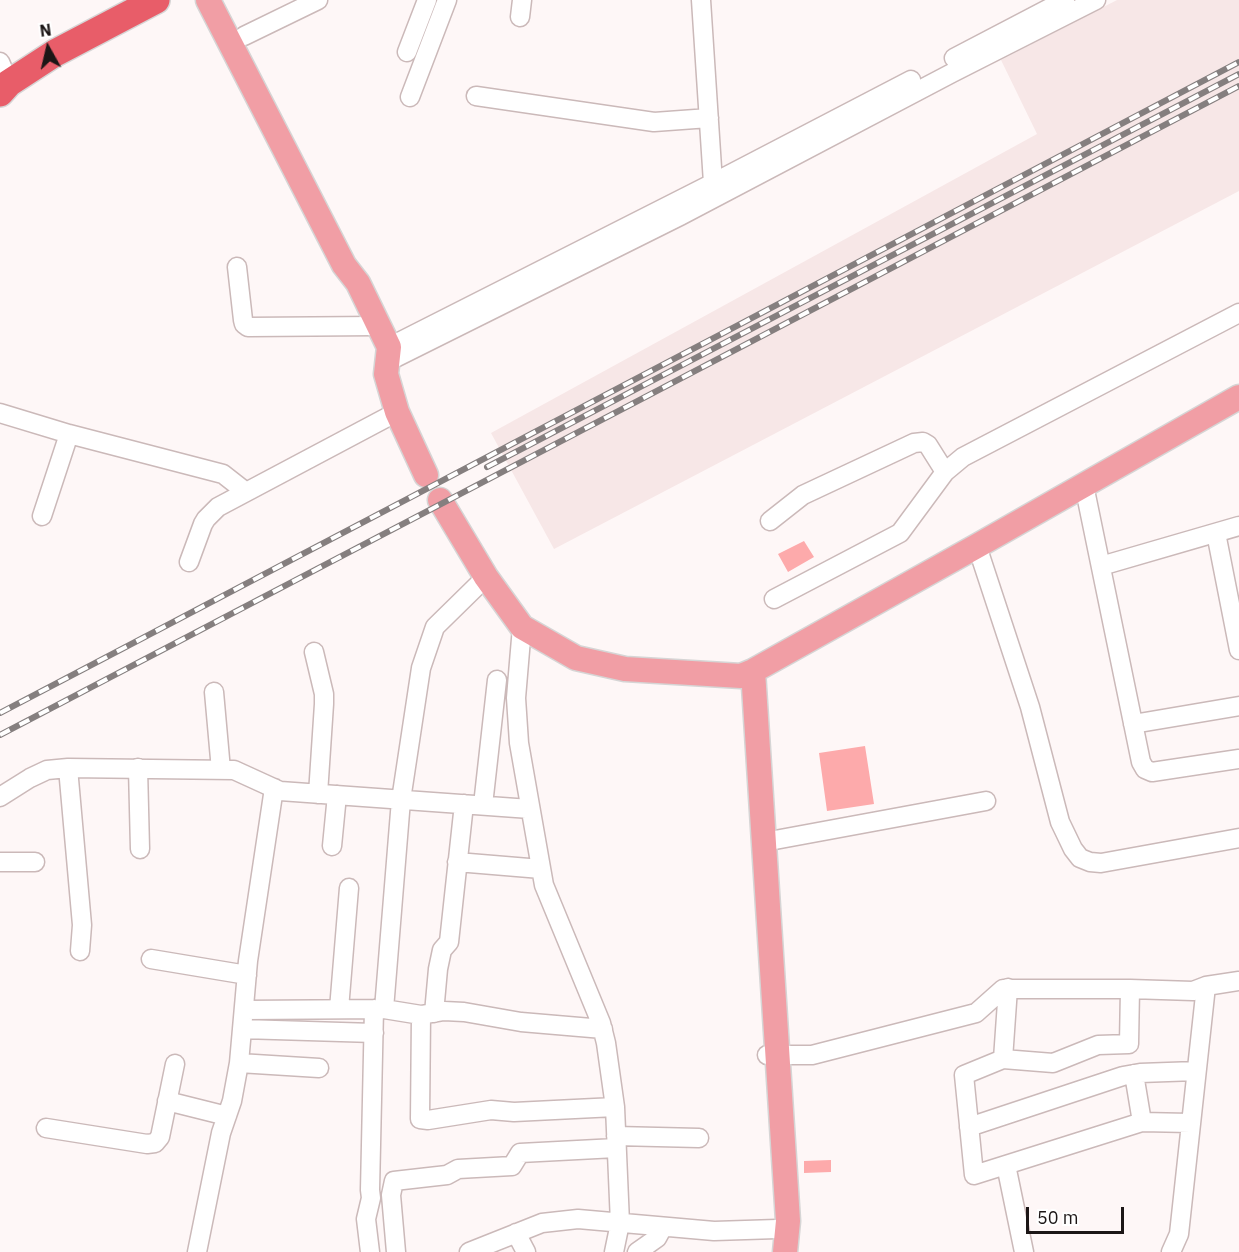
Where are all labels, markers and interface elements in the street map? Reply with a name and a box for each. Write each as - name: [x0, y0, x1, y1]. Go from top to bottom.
- north arrow: [18, 18, 78, 78]
- text: N: [38, 19, 53, 41]
- scale bar: [1029, 1195, 1126, 1233]
- text: 50 m: [1037, 1206, 1079, 1229]

